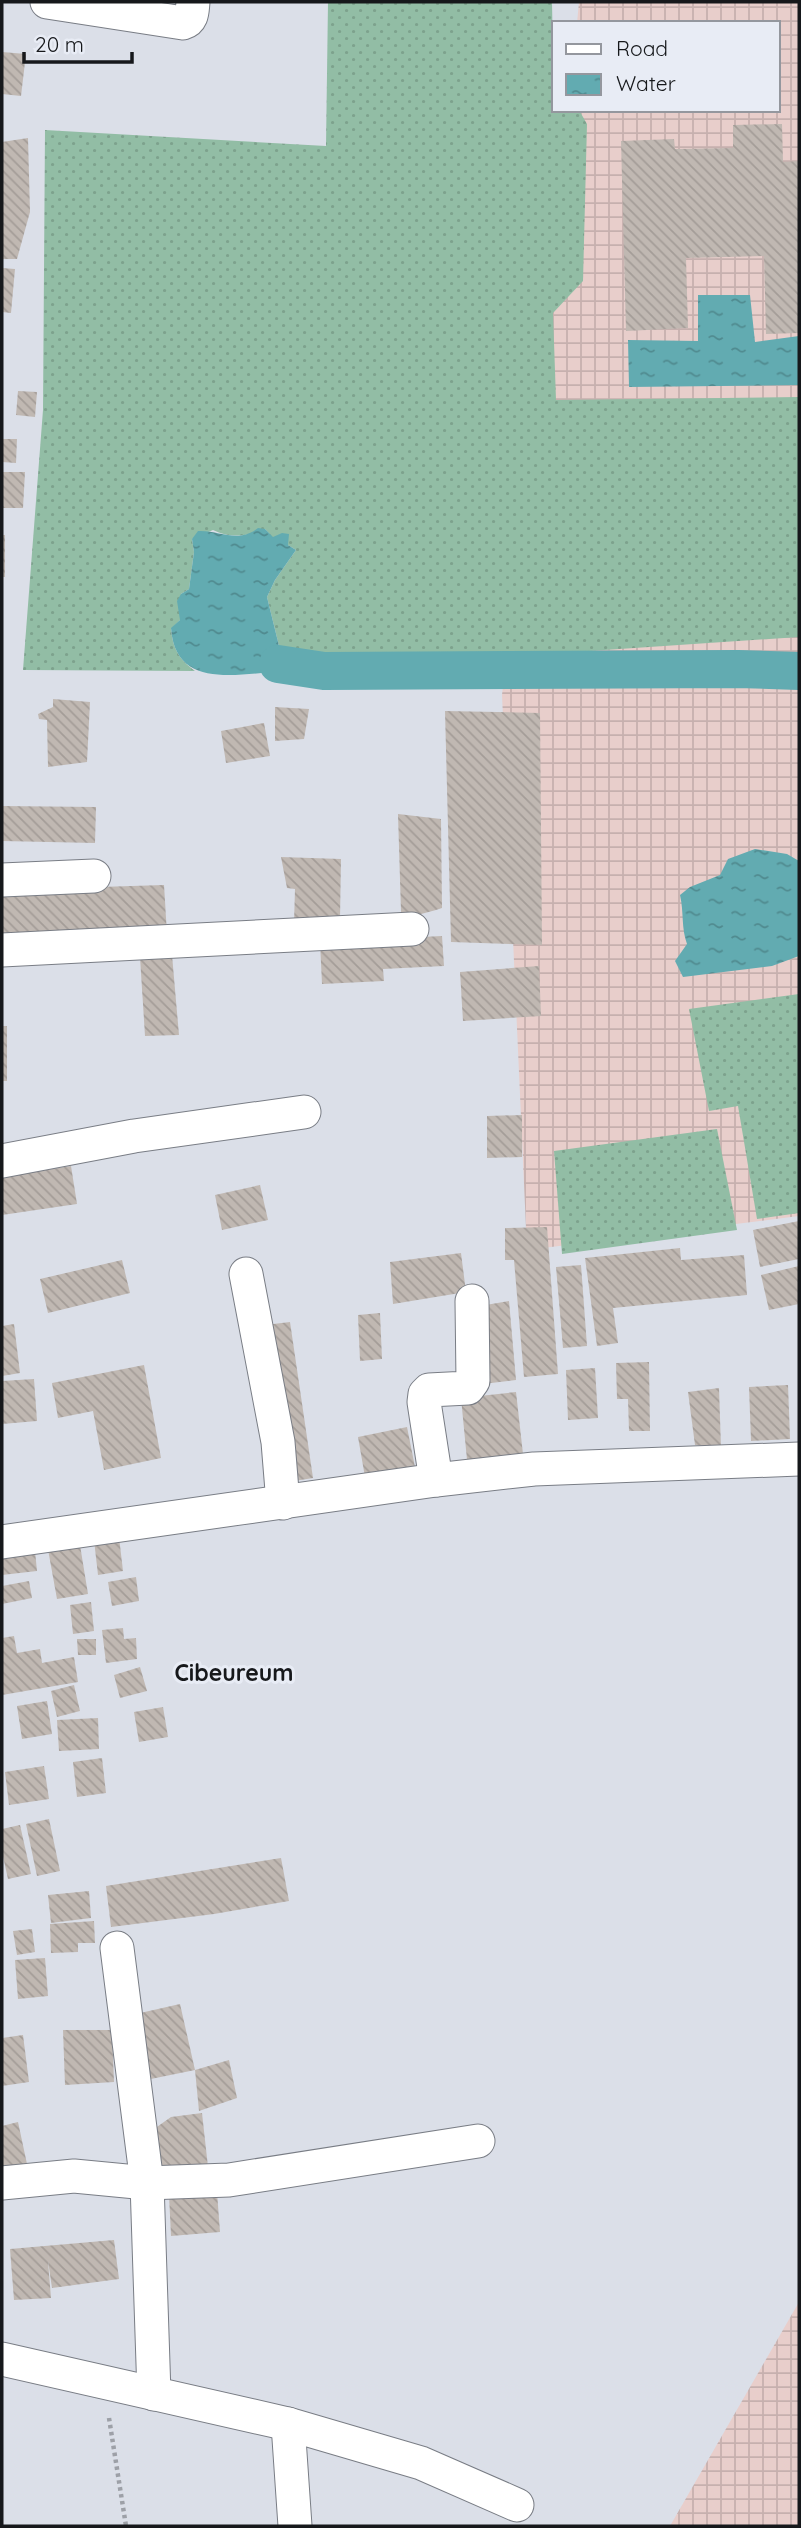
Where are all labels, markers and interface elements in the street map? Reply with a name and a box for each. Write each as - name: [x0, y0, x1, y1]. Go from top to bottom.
- scale bar: [24, 21, 133, 65]
- legend: [552, 21, 780, 112]
- text: 20 m: [35, 31, 84, 57]
- text: Road: [616, 35, 668, 61]
- text: Water: [616, 70, 676, 96]
- district label: Cibeureum: [174, 1658, 294, 1687]

